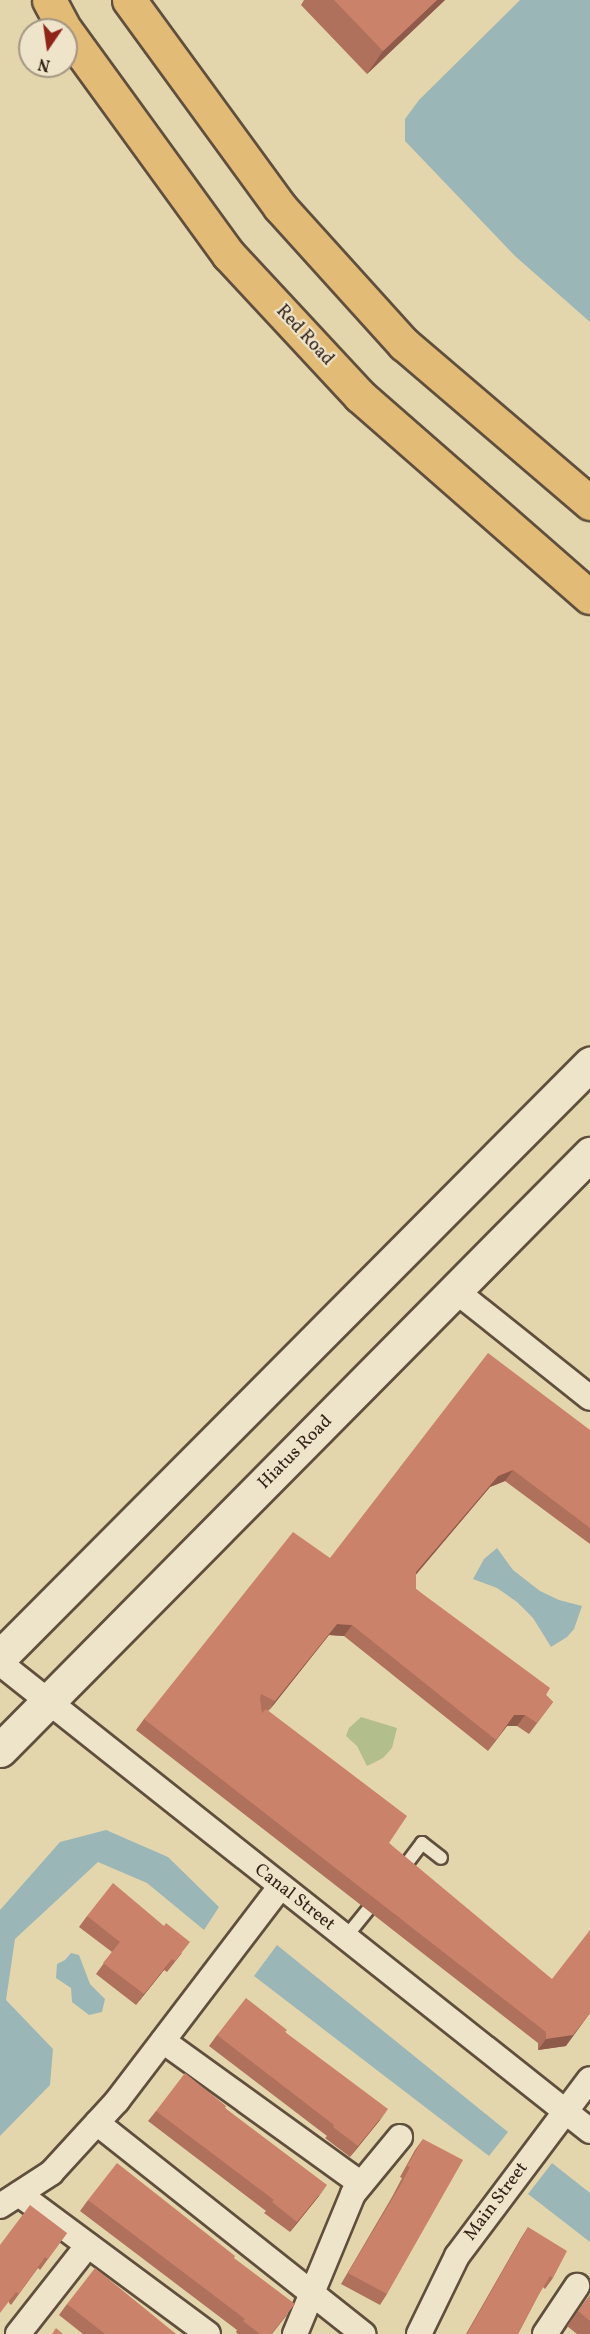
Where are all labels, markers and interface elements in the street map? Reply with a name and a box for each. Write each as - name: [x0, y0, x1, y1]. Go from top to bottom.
- north arrow: [18, 18, 78, 78]
- text: N: [36, 52, 53, 76]
- street label: Red Road: [271, 301, 337, 371]
- street label: Hiatus Road: [254, 1411, 338, 1495]
- street label: Canal Street: [249, 1860, 339, 1936]
- street label: Main Street: [460, 2158, 534, 2246]

